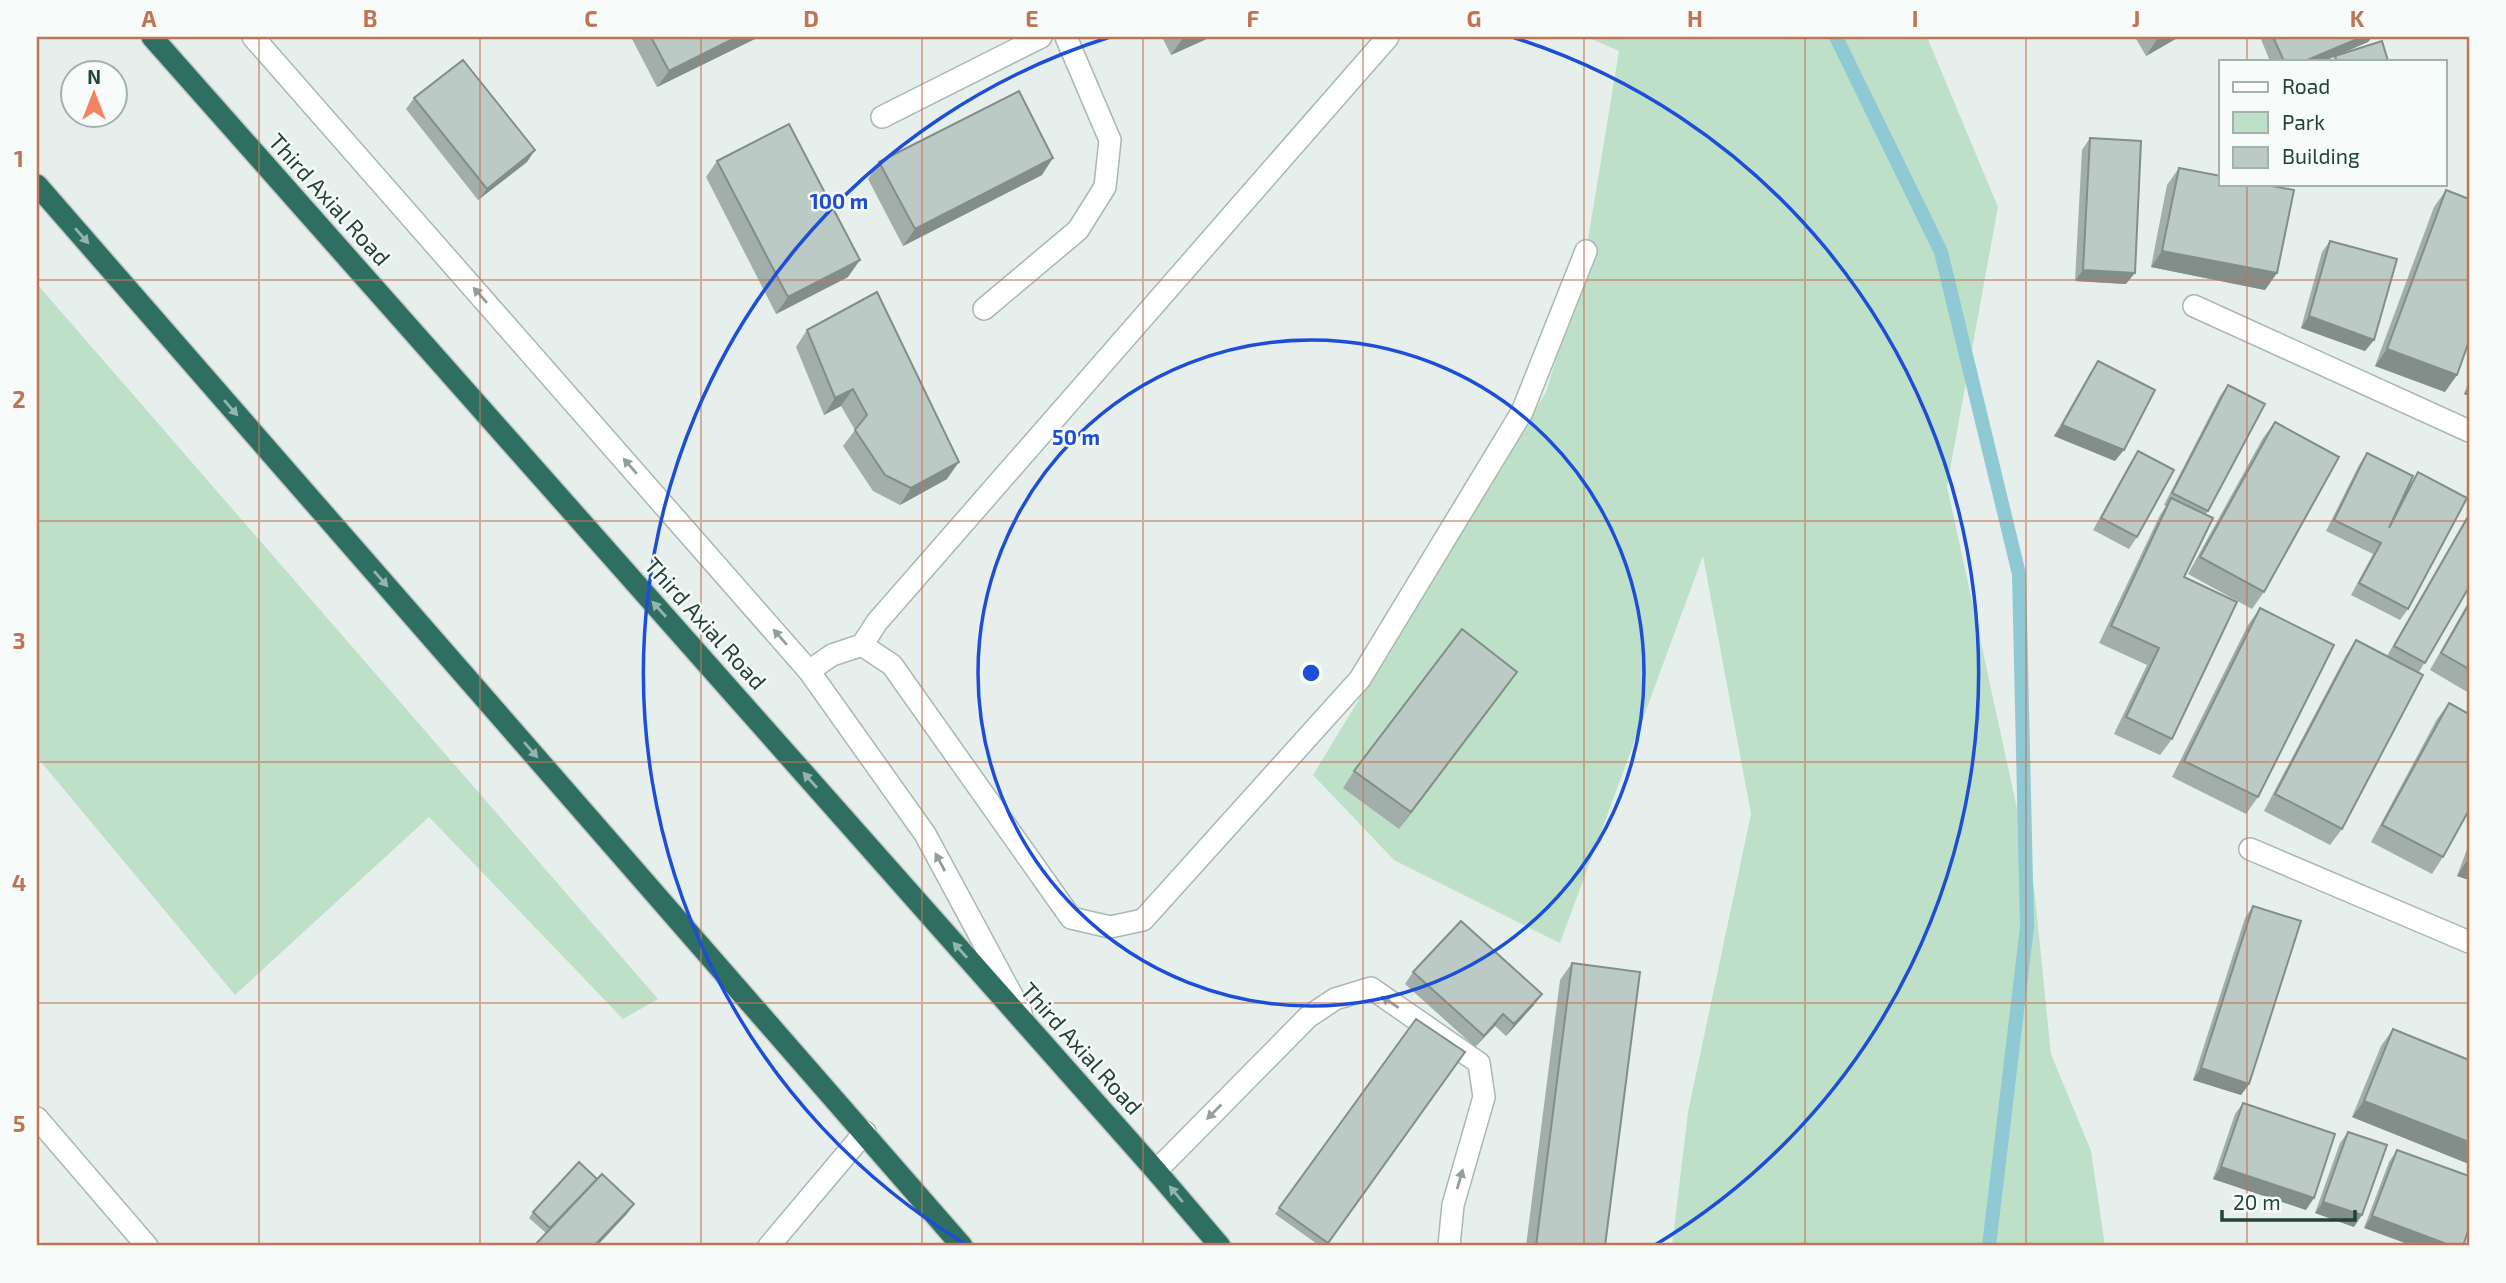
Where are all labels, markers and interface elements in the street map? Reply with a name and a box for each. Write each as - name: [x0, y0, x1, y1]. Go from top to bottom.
- text: A: [141, 4, 157, 32]
- text: B: [363, 4, 377, 32]
- text: C: [584, 4, 598, 32]
- text: D: [803, 4, 819, 32]
- text: E: [1025, 4, 1039, 32]
- text: F: [1247, 4, 1260, 32]
- text: G: [1467, 4, 1481, 32]
- text: H: [1687, 4, 1703, 32]
- text: I: [1912, 4, 1918, 32]
- text: J: [2132, 4, 2140, 32]
- text: K: [2350, 4, 2365, 32]
- north arrow: [60, 60, 130, 130]
- legend: [2219, 60, 2446, 186]
- text: N: [87, 65, 101, 88]
- text: Road: [2282, 73, 2330, 98]
- text: Park: [2282, 109, 2325, 134]
- street label: Third Axial Road: [263, 127, 397, 271]
- text: Building: [2282, 143, 2360, 168]
- text: 1: [14, 144, 24, 172]
- text: 100 m: [810, 188, 868, 213]
- one-way arrow: [74, 228, 89, 245]
- one-way arrow: [472, 286, 488, 304]
- text: 2: [12, 385, 26, 413]
- one-way arrow: [223, 399, 239, 417]
- text: 50 m: [1052, 424, 1100, 449]
- one-way arrow: [622, 457, 638, 475]
- street label: Third Axial Road: [639, 551, 773, 695]
- one-way arrow: [373, 570, 389, 588]
- one-way arrow: [652, 601, 667, 618]
- text: 3: [12, 626, 26, 654]
- one-way arrow: [772, 628, 788, 646]
- centre of rings: [1299, 661, 1323, 685]
- one-way arrow: [523, 742, 538, 759]
- one-way arrow: [802, 772, 818, 789]
- one-way arrow: [934, 852, 946, 872]
- text: 4: [12, 868, 26, 896]
- one-way arrow: [952, 941, 968, 959]
- street label: Third Axial Road: [1015, 976, 1149, 1120]
- one-way arrow: [1381, 996, 1400, 1009]
- one-way arrow: [1206, 1104, 1223, 1120]
- text: 5: [13, 1109, 25, 1137]
- one-way arrow: [1456, 1169, 1466, 1190]
- scale bar: [2222, 1178, 2356, 1222]
- one-way arrow: [1169, 1186, 1184, 1203]
- text: 20 m: [2233, 1189, 2281, 1214]

